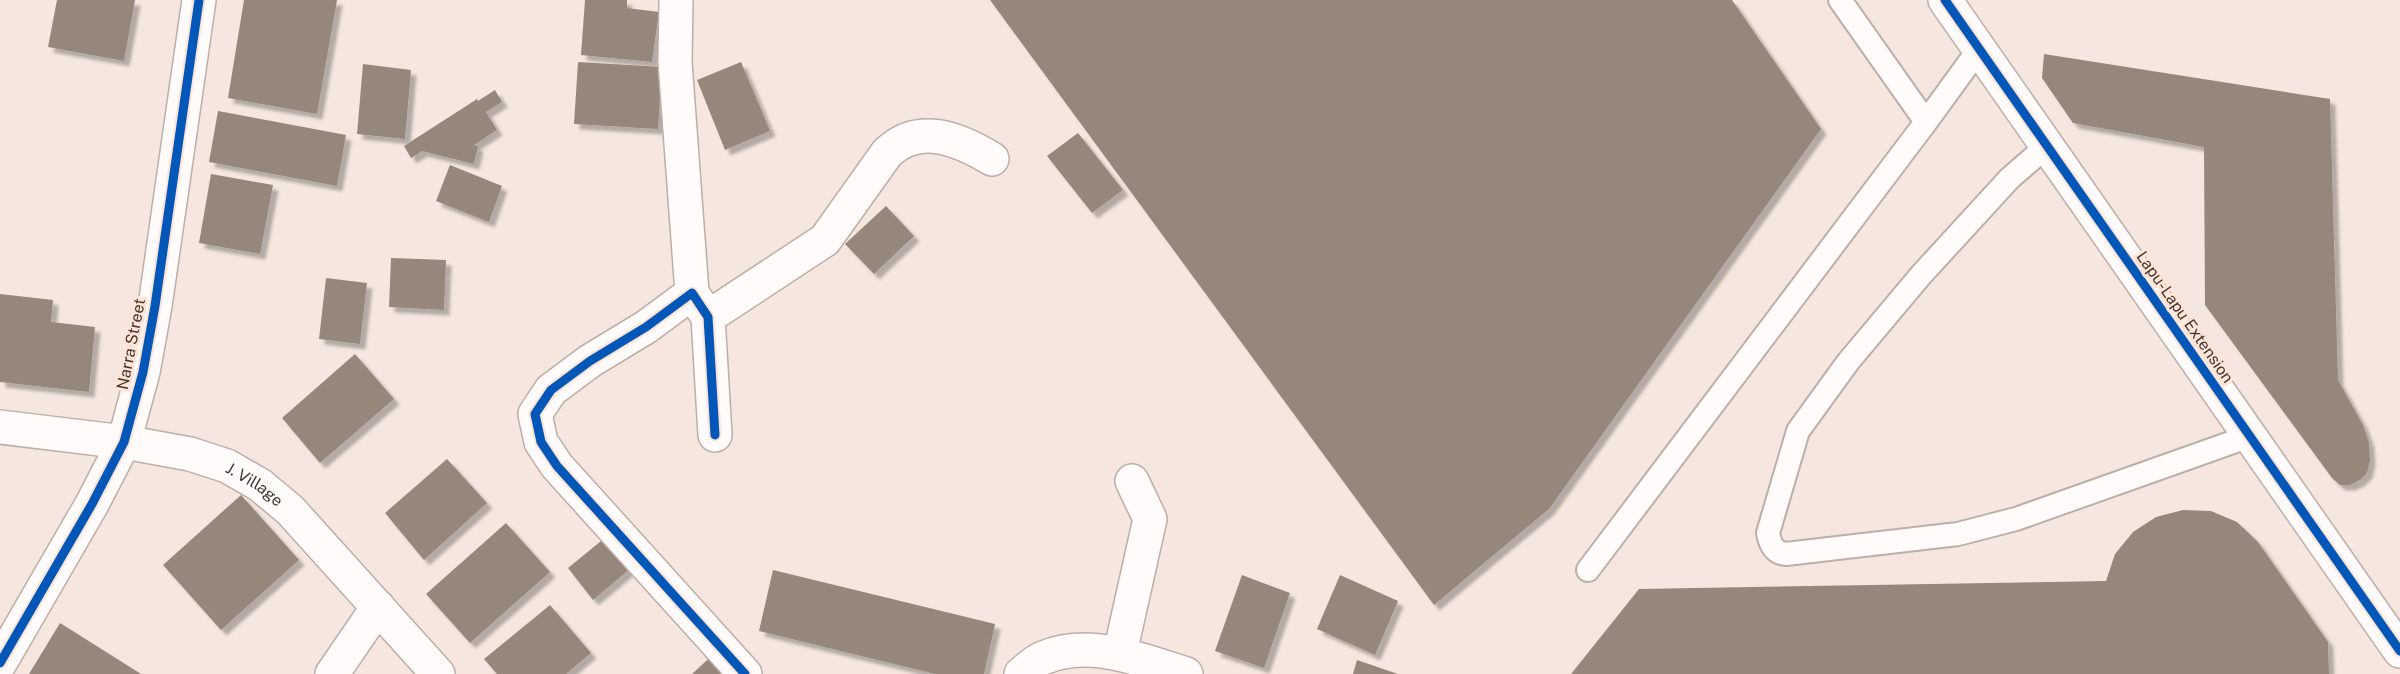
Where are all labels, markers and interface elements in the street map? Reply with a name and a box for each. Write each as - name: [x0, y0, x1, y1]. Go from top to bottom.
- street label: Lapu-Lapu Extension: [2132, 248, 2238, 386]
- street label: Narra Street: [113, 297, 149, 391]
- street label: J. Village: [223, 458, 287, 510]

